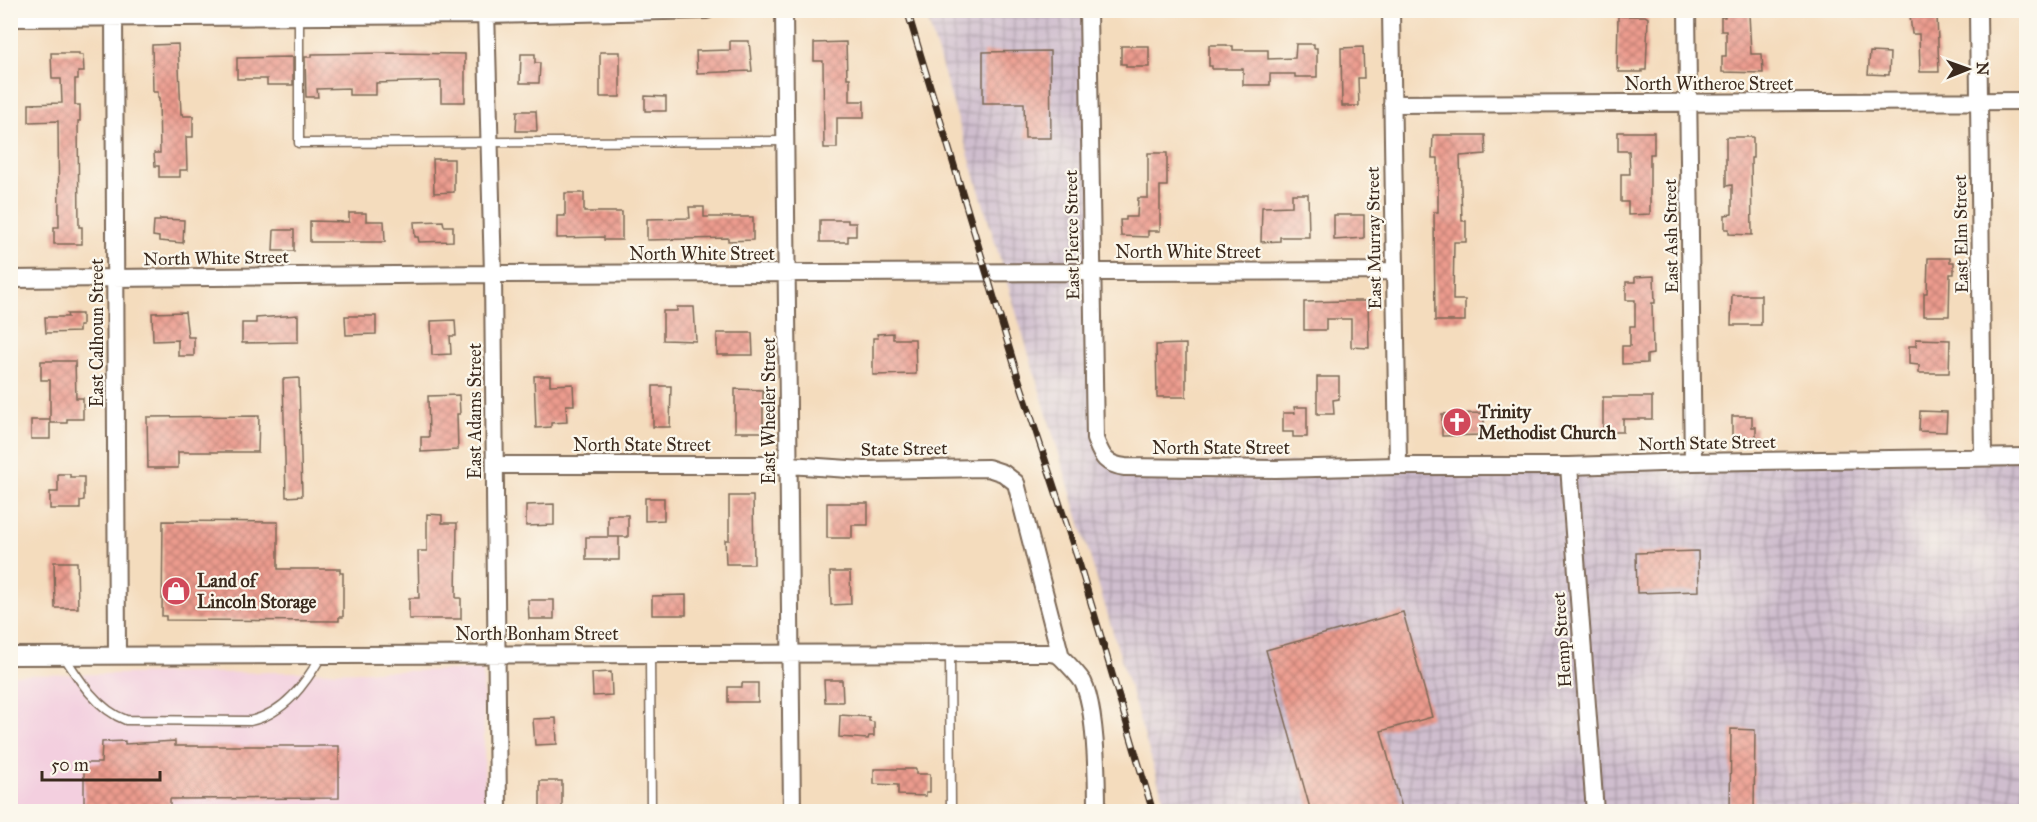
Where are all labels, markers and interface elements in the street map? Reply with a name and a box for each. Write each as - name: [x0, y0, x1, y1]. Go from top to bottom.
- north arrow: [1938, 39, 1998, 99]
- text: N: [1973, 62, 1992, 76]
- street label: North Witheroe Street: [1625, 73, 1794, 95]
- street label: East Murray Street: [1362, 166, 1386, 310]
- street label: East Pierce Street: [1060, 169, 1084, 300]
- street label: East Elm Street: [1949, 174, 1973, 294]
- street label: East Ash Street: [1659, 178, 1683, 293]
- street label: North White Street: [1115, 241, 1261, 263]
- street label: North White Street: [629, 243, 775, 265]
- street label: North White Street: [143, 246, 290, 270]
- street label: East Calhoun Street: [86, 258, 108, 408]
- street label: East Wheeler Street: [758, 337, 780, 485]
- street label: East Adams Street: [464, 342, 486, 479]
- place label: Trinity Methodist Church: [1477, 401, 1617, 444]
- church icon: Trinity Methodist Church: [1441, 406, 1473, 438]
- street label: North State Street: [1638, 431, 1777, 455]
- street label: North State Street: [573, 434, 712, 456]
- street label: State Street: [860, 437, 948, 461]
- street label: North State Street: [1152, 437, 1291, 459]
- place label: Land of Lincoln Storage: [197, 570, 317, 614]
- shop icon: Land of Lincoln Storage: [160, 575, 192, 607]
- street label: Hemp Street: [1548, 591, 1576, 688]
- street label: North Bonham Street: [455, 623, 619, 645]
- scale bar: [42, 744, 160, 782]
- text: 50 m: [51, 754, 89, 776]

